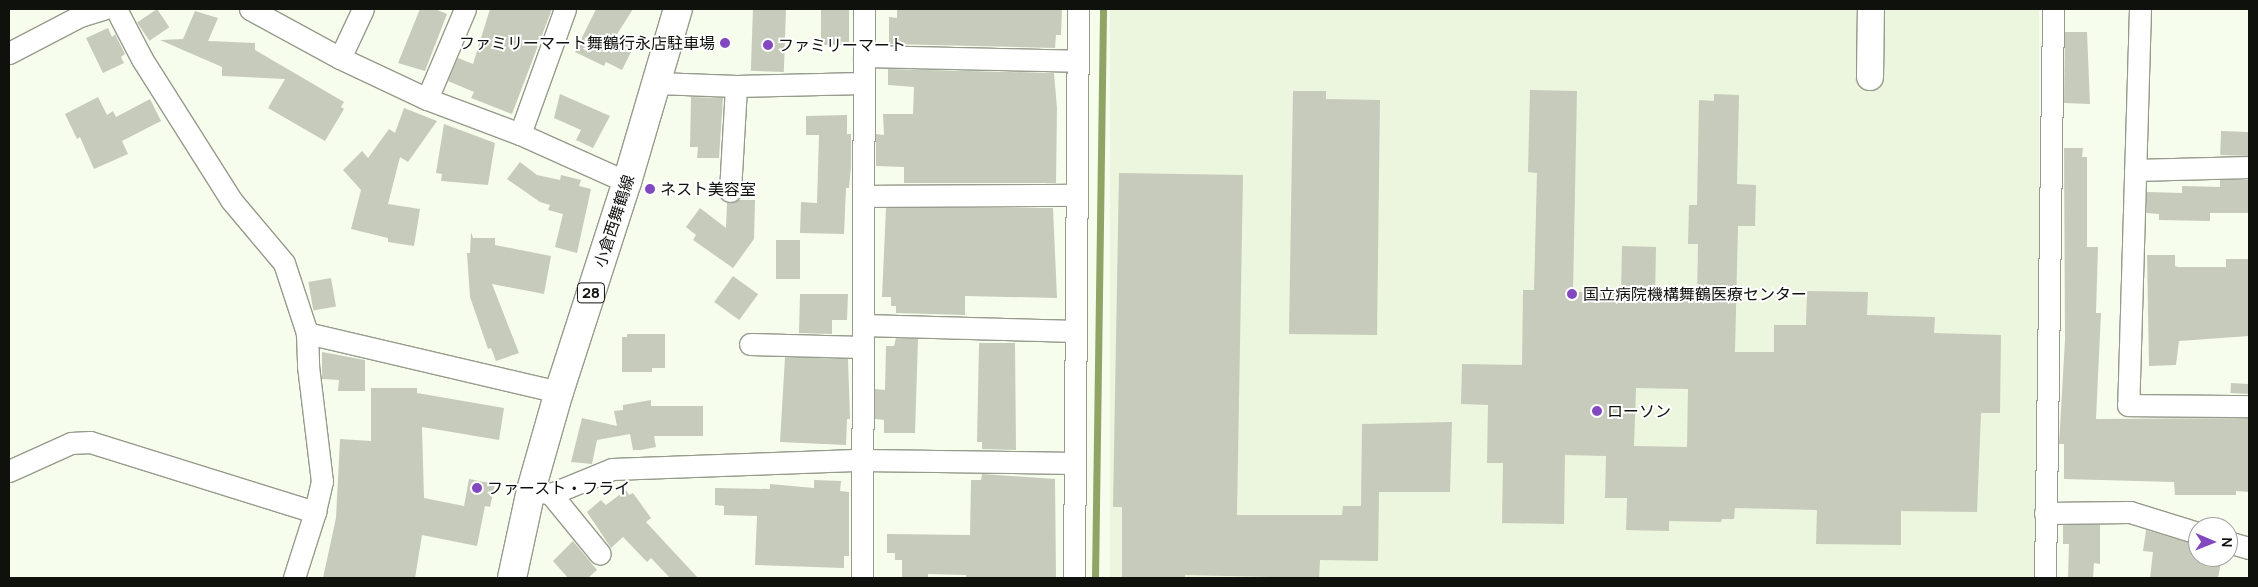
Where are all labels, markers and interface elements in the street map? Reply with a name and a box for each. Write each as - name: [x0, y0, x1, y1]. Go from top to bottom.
- place label: ファミリーマート舞鶴行永店駐車場: [459, 33, 715, 53]
- place label: ファミリーマート: [778, 35, 906, 55]
- marker: ファミリーマート舞鶴行永店駐車場: [719, 37, 731, 49]
- marker: ファミリーマート: [762, 39, 774, 51]
- street label: 小倉西舞鶴線: [590, 172, 638, 270]
- place label: ネスト美容室: [660, 179, 756, 199]
- marker: ネスト美容室: [644, 183, 656, 195]
- road number: 28: [576, 280, 606, 306]
- place label: 国立病院機構舞鶴医療センター: [1583, 284, 1807, 304]
- marker: 国立病院機構舞鶴医療センター: [1565, 287, 1579, 301]
- place label: ローソン: [1607, 401, 1671, 421]
- marker: ローソン: [1591, 405, 1603, 417]
- place label: ファースト・フライ: [487, 478, 631, 498]
- marker: ファースト・フライ: [471, 482, 483, 494]
- north arrow: [2188, 517, 2238, 567]
- text: N: [2218, 537, 2237, 547]

